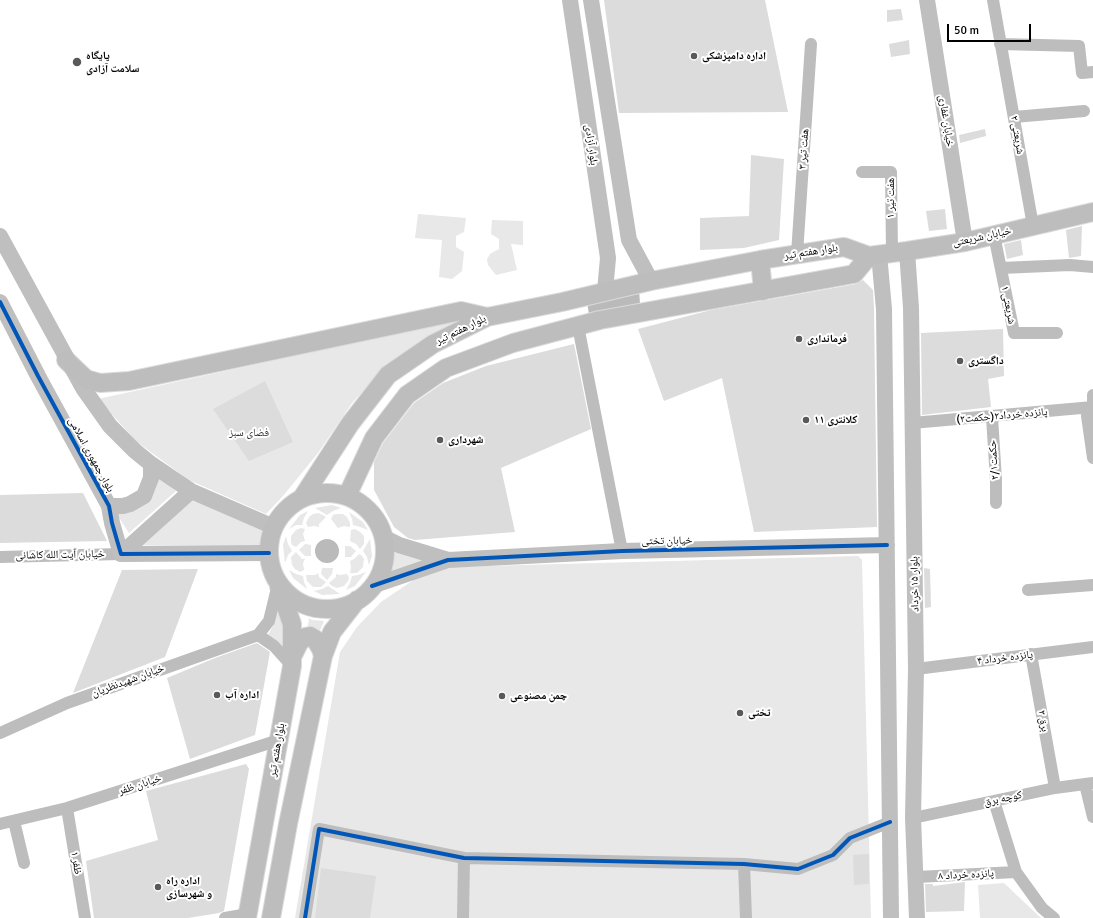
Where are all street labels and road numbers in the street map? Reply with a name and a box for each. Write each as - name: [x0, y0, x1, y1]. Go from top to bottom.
- street label: خیابان غفاری: [935, 94, 957, 148]
- street label: شریعتی ۲: [1007, 115, 1027, 155]
- street label: بلوار آزادی: [582, 124, 600, 166]
- street label: هفت تیر ۳: [796, 128, 812, 170]
- street label: هفت تیر ۱: [884, 178, 898, 218]
- street label: خیابان شریعتی: [951, 224, 1013, 250]
- street label: بلوار هفتم تیر: [783, 241, 839, 263]
- street label: شریعتی ۱: [998, 285, 1018, 325]
- street label: بلوار هفتم تیر: [434, 312, 488, 348]
- street label: پانزده خرداد۲(حکمت۲): [956, 405, 1048, 427]
- street label: بلوار جمهوری اسلامی: [65, 415, 117, 495]
- street label: حکمت۲/۱: [986, 440, 1002, 480]
- street label: خیابان تختی: [641, 534, 693, 548]
- street label: خیابان آیت الله کاشانی: [15, 548, 105, 562]
- street label: بلوار ۱۵ خرداد: [908, 556, 922, 612]
- street label: پانزده خرداد ۴: [976, 648, 1034, 668]
- street label: خیابان شهیدنظریان: [90, 662, 166, 700]
- street label: برق ۲: [1035, 709, 1051, 733]
- street label: بلوار هفتم تیر: [266, 722, 288, 778]
- street label: خیابان ظفر: [117, 772, 163, 798]
- street label: کوچه برق: [983, 789, 1023, 809]
- street label: ظفر ۱: [68, 850, 84, 876]
- street label: پانزده خرداد ۸: [938, 867, 994, 883]

